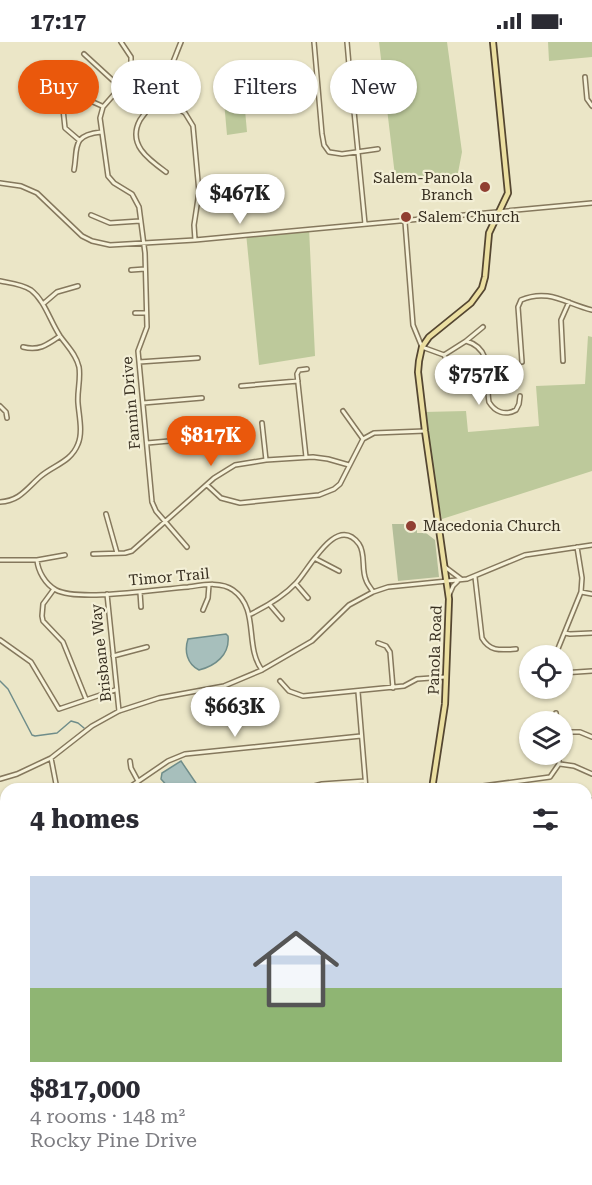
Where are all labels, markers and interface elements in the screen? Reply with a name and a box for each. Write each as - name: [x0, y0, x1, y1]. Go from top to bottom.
- text: 17:17: [30, 9, 86, 34]
- chip: Buy: [18, 60, 99, 114]
- chip: Rent: [111, 60, 201, 114]
- chip: Filters: [213, 60, 318, 114]
- chip: New: [330, 60, 417, 114]
- place label: Salem-Panola Branch: [373, 169, 473, 204]
- pin: $467K: [198, 174, 282, 225]
- marker: Salem-Panola Branch: [478, 180, 492, 194]
- text: $467K: [210, 181, 270, 205]
- place label: Salem Church: [418, 208, 520, 226]
- marker: Salem Church: [399, 210, 413, 224]
- pin: $757K: [437, 355, 521, 406]
- street label: Fannin Drive: [118, 356, 144, 450]
- text: $757K: [449, 362, 509, 386]
- pin: $817K: [169, 416, 253, 467]
- text: $817K: [181, 423, 241, 447]
- place label: Macedonia Church: [423, 517, 561, 535]
- marker: Macedonia Church: [404, 519, 418, 533]
- street label: Timor Trail: [128, 564, 211, 590]
- street label: Brisbane Way: [87, 603, 115, 703]
- street label: Panola Road: [424, 604, 446, 695]
- map controls: [519, 645, 573, 765]
- button: locate: [519, 645, 573, 699]
- pin: $663K: [193, 687, 277, 738]
- text: $663K: [205, 694, 265, 718]
- button: layers: [519, 711, 573, 765]
- icon: filters: [529, 803, 562, 836]
- text: 4 homes: [30, 804, 139, 834]
- icon: home: [242, 915, 350, 1023]
- text: $817,000: [30, 1074, 140, 1104]
- text: 4 rooms · 148 m²: [30, 1104, 185, 1128]
- text: Rocky Pine Drive: [30, 1128, 197, 1152]

